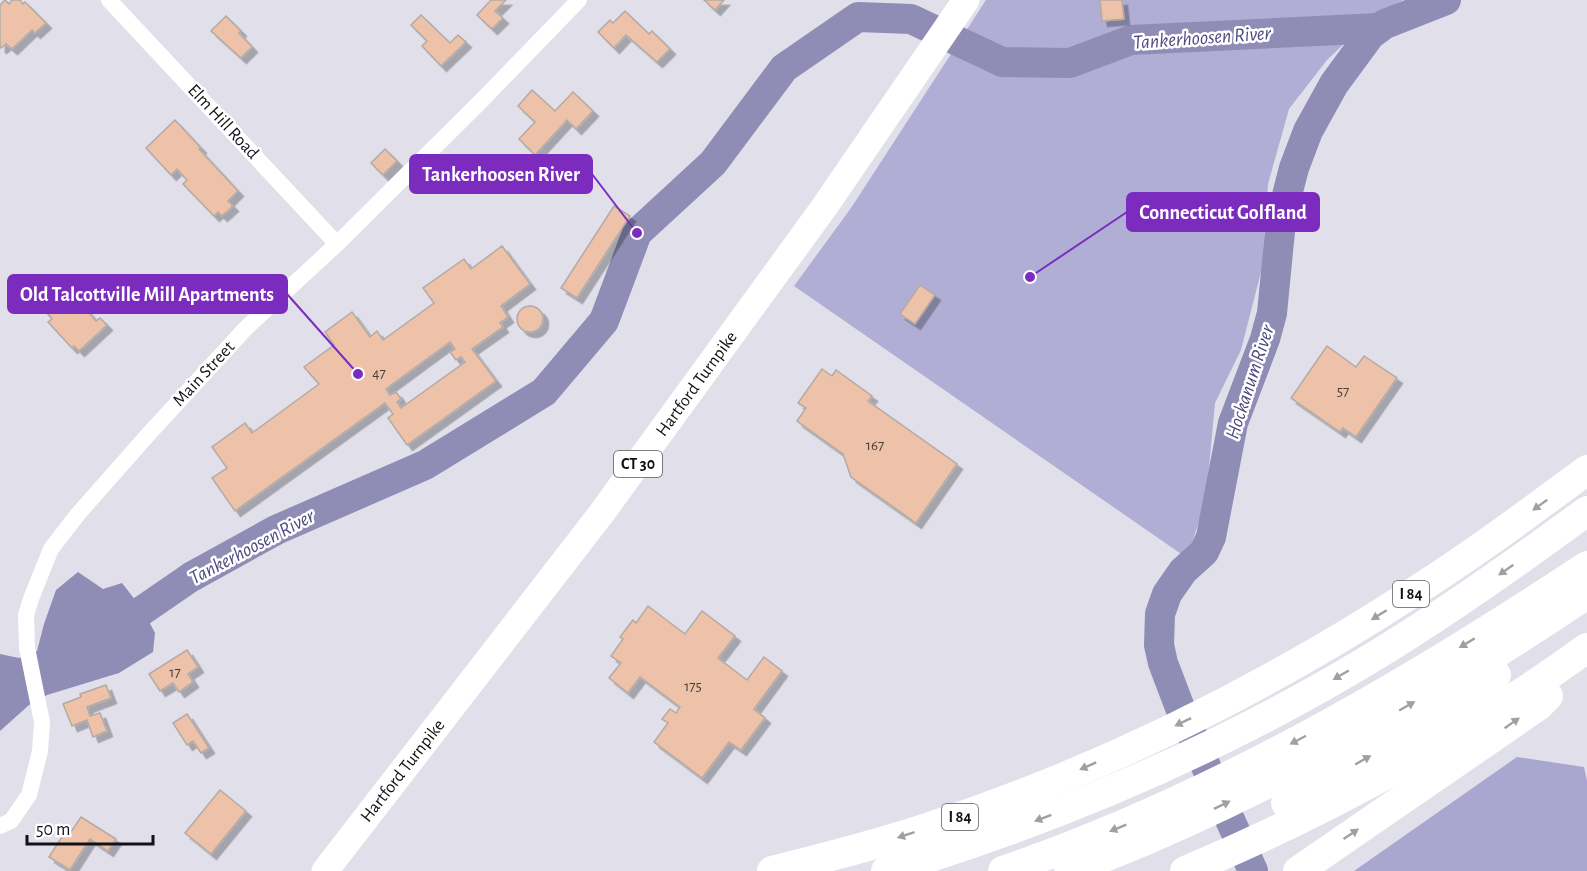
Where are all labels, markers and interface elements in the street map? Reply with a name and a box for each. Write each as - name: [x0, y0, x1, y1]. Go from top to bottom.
- water label: Tankerhoosen River: [1132, 23, 1272, 53]
- street label: Elm Hill Road: [184, 81, 262, 163]
- callout: Tankerhoosen River: [410, 155, 592, 193]
- text: Tankerhoosen River: [422, 165, 580, 185]
- callout: Connecticut Golfland: [1127, 193, 1319, 231]
- text: Connecticut Golfland: [1139, 203, 1307, 223]
- callout: Old Talcottville Mill Apartments: [8, 275, 287, 313]
- text: Old Talcottville Mill Apartments: [20, 285, 274, 305]
- water label: Hockanum River: [1222, 322, 1278, 441]
- street label: Hartford Turnpike: [653, 328, 741, 440]
- street label: Main Street: [170, 338, 238, 410]
- house number: 47: [372, 366, 386, 381]
- house number: 57: [1337, 384, 1349, 399]
- house number: 167: [866, 438, 884, 453]
- road number: CT 30: [614, 451, 662, 477]
- one-way arrow: [1532, 498, 1547, 510]
- water label: Tankerhoosen River: [186, 506, 318, 588]
- one-way arrow: [1498, 564, 1514, 576]
- road number: I 84: [1393, 581, 1429, 607]
- one-way arrow: [1371, 609, 1387, 620]
- one-way arrow: [1459, 637, 1475, 648]
- house number: 17: [169, 665, 181, 680]
- one-way arrow: [1332, 670, 1349, 680]
- house number: 175: [684, 679, 702, 694]
- one-way arrow: [1399, 701, 1416, 711]
- street label: Hartford Turnpike: [357, 716, 449, 826]
- one-way arrow: [1503, 717, 1519, 729]
- one-way arrow: [1175, 718, 1192, 727]
- one-way arrow: [1290, 735, 1307, 745]
- one-way arrow: [1355, 754, 1371, 765]
- one-way arrow: [1080, 762, 1097, 771]
- one-way arrow: [1214, 800, 1231, 810]
- road number: I 84: [942, 804, 978, 830]
- scale bar: [27, 808, 153, 846]
- one-way arrow: [1034, 814, 1052, 824]
- text: 50 m: [36, 821, 70, 839]
- one-way arrow: [1108, 823, 1126, 833]
- one-way arrow: [1343, 828, 1359, 840]
- one-way arrow: [897, 831, 915, 840]

